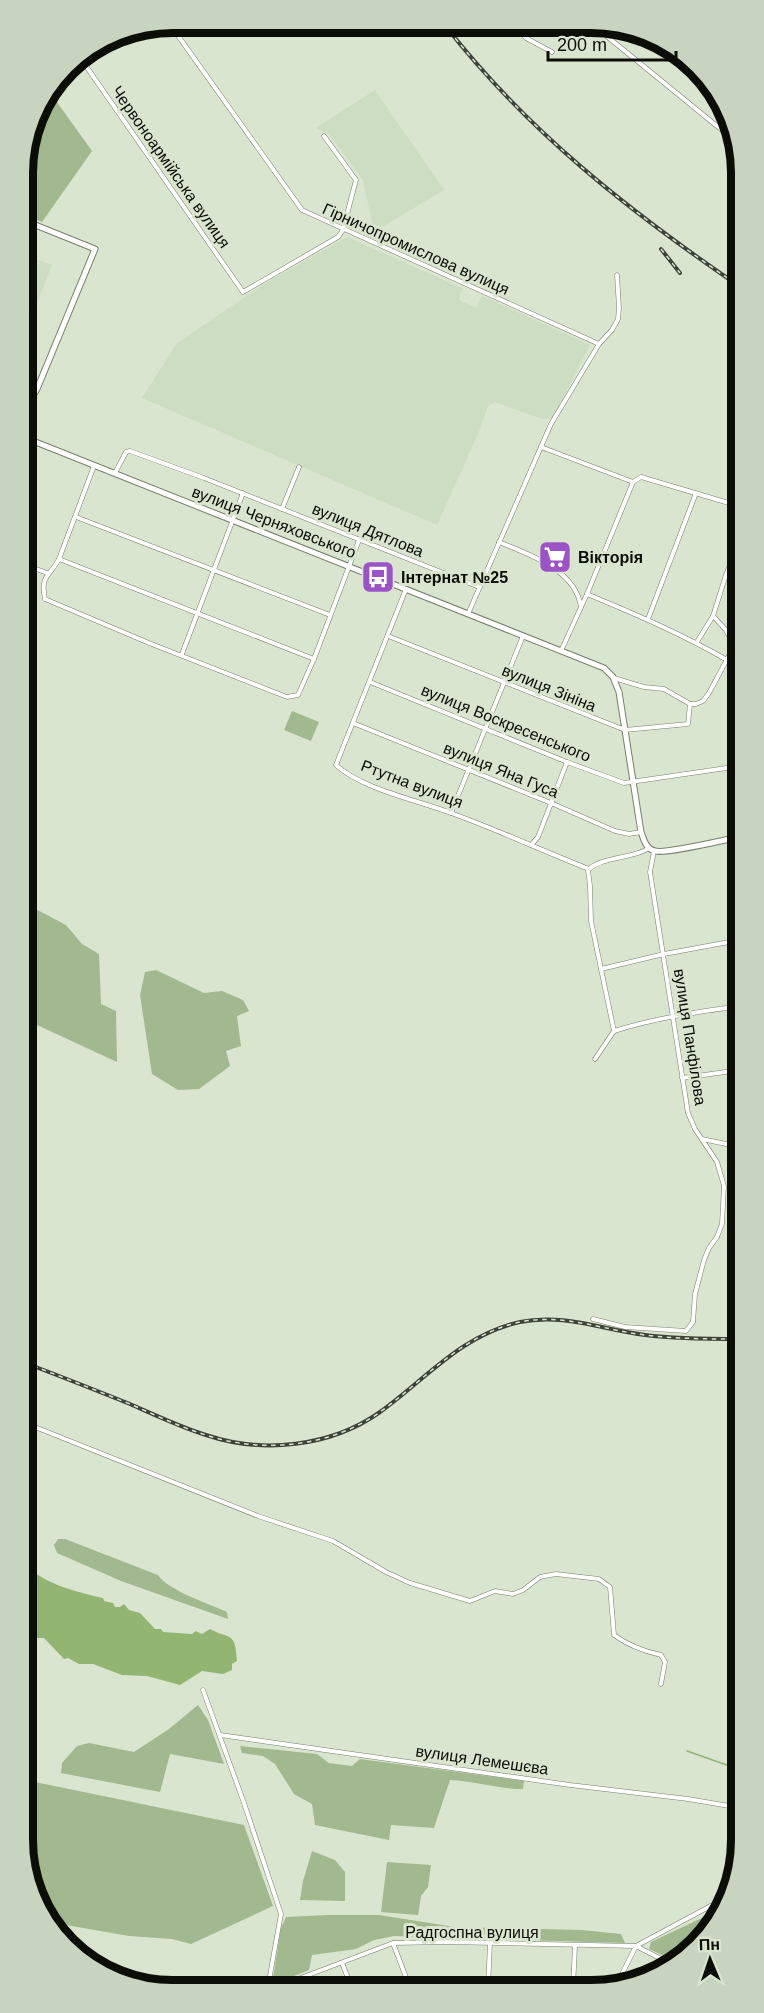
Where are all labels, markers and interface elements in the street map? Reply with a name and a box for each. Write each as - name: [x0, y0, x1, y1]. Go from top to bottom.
- scale bar: [548, 24, 676, 62]
- text: 200 m: [557, 35, 607, 55]
- street label: Червоноармійська вулиця: [109, 83, 233, 251]
- street label: Гірничопромислова вулиця: [320, 200, 512, 298]
- street label: вулиця Черняховського: [190, 483, 358, 561]
- street label: вулиця Дятлова: [310, 500, 426, 560]
- supermarket icon: Вікторія: [537, 539, 573, 575]
- place label: Вікторія: [578, 549, 643, 566]
- bus stop icon: Інтернат №25: [360, 559, 396, 595]
- place label: Інтернат №25: [401, 569, 508, 586]
- street label: вулиця Зініна: [500, 661, 598, 715]
- street label: вулиця Воскресенського: [419, 681, 593, 765]
- street label: вулиця Яна Гуса: [441, 739, 561, 801]
- street label: Ртутна вулиця: [359, 757, 465, 811]
- street label: вулиця Панфілова: [671, 968, 709, 1107]
- street label: вулиця Лемешєва: [415, 1742, 550, 1778]
- street label: Радгоспна вулиця: [405, 1924, 539, 1941]
- north arrow: [680, 1929, 740, 1989]
- text: Пн: [699, 1936, 720, 1953]

